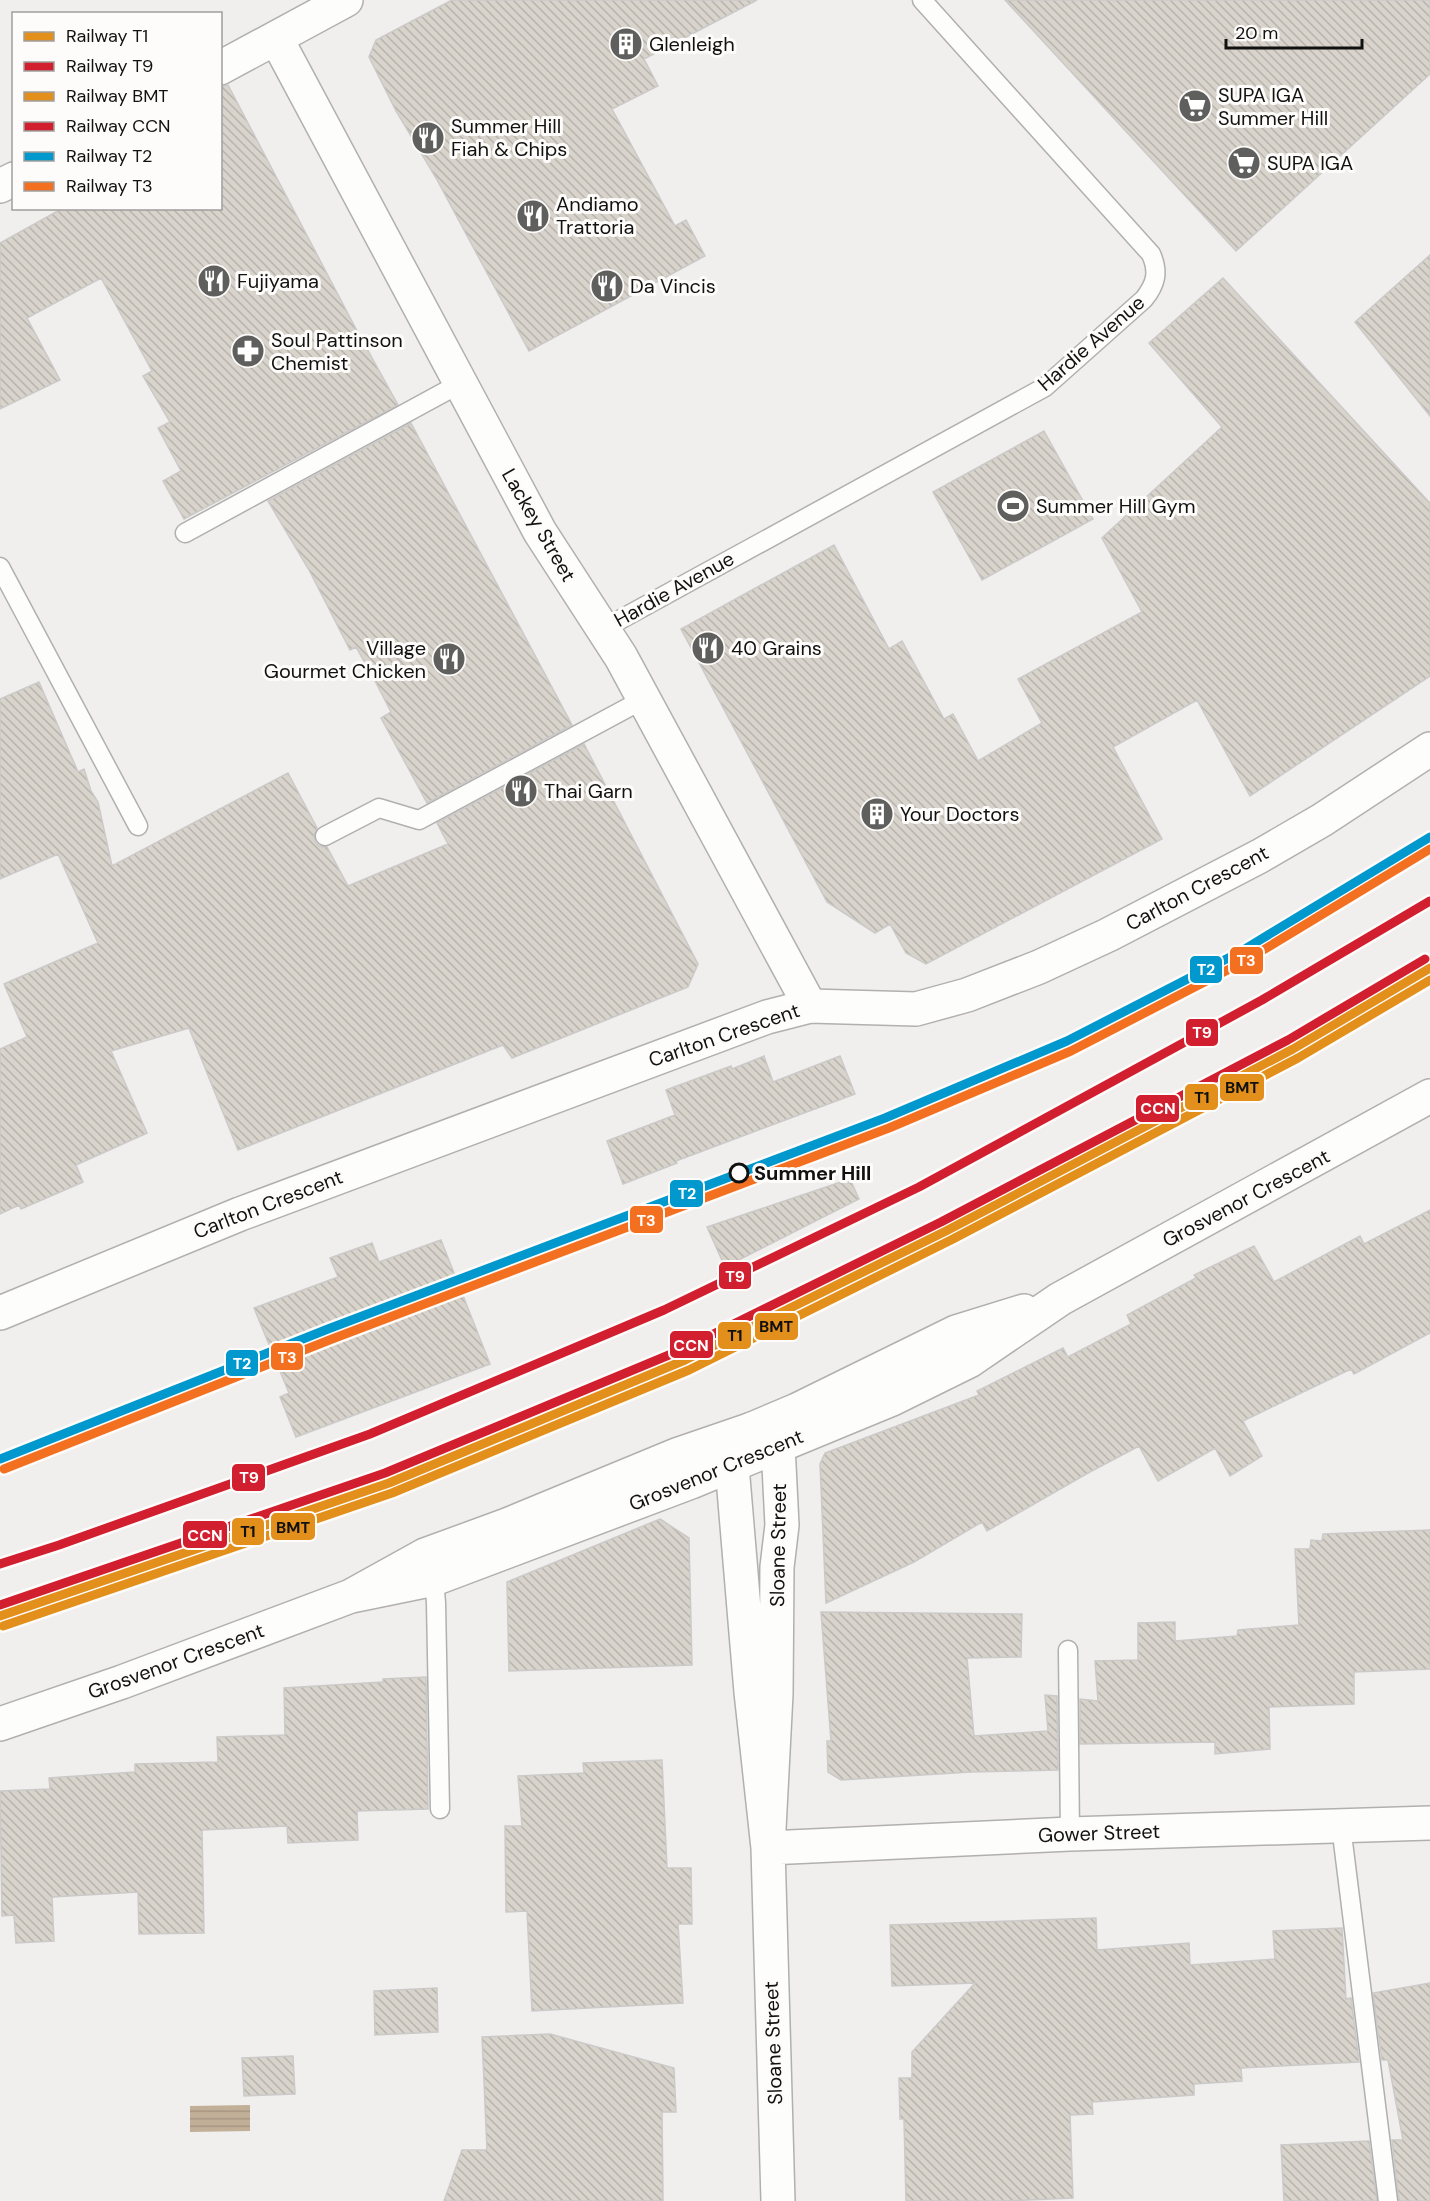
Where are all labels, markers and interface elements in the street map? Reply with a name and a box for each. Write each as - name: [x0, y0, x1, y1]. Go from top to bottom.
- legend: [12, 12, 222, 210]
- scale bar: [1226, 12, 1362, 50]
- text: 20 m: [1235, 21, 1278, 45]
- text: Railway T1: [66, 24, 148, 48]
- building icon: Glenleigh: [608, 26, 644, 62]
- place label: Glenleigh: [649, 31, 735, 57]
- text: Railway T9: [66, 54, 153, 78]
- place label: SUPA IGA Summer Hill: [1218, 82, 1328, 131]
- text: Railway BMT: [66, 84, 168, 108]
- supermarket icon: SUPA IGA Summer Hill: [1177, 88, 1213, 124]
- place label: Summer Hill Fiah & Chips: [451, 113, 567, 162]
- text: Railway CCN: [66, 114, 171, 138]
- restaurant icon: Summer Hill Fiah & Chips: [410, 120, 446, 156]
- text: Railway T2: [66, 144, 152, 168]
- supermarket icon: SUPA IGA: [1226, 145, 1262, 181]
- place label: SUPA IGA: [1267, 150, 1353, 176]
- text: Railway T3: [66, 174, 153, 198]
- place label: Andiamo Trattoria: [556, 191, 639, 240]
- restaurant icon: Andiamo Trattoria: [515, 198, 551, 234]
- restaurant icon: Fujiyama: [196, 263, 232, 299]
- place label: Fujiyama: [237, 268, 319, 294]
- restaurant icon: Da Vincis: [589, 268, 625, 304]
- place label: Da Vincis: [630, 273, 716, 299]
- street label: Hardie Avenue: [1032, 289, 1150, 397]
- place label: Soul Pattinson Chemist: [271, 327, 403, 376]
- pharmacy icon: Soul Pattinson Chemist: [230, 333, 266, 369]
- street label: Lackey Street: [496, 464, 582, 586]
- sports icon: Summer Hill Gym: [995, 488, 1031, 524]
- place label: Summer Hill Gym: [1036, 493, 1196, 519]
- street label: Hardie Avenue: [609, 545, 739, 633]
- restaurant icon: 40 Grains: [690, 630, 726, 666]
- place label: Village Gourmet Chicken: [264, 635, 426, 684]
- place label: 40 Grains: [731, 635, 822, 661]
- restaurant icon: Village Gourmet Chicken: [431, 641, 467, 677]
- restaurant icon: Thai Garn: [503, 773, 539, 809]
- place label: Thai Garn: [544, 778, 633, 804]
- building icon: Your Doctors: [859, 796, 895, 832]
- place label: Your Doctors: [900, 801, 1020, 827]
- street label: Carlton Crescent: [1121, 839, 1273, 937]
- line badge: T3: [1229, 946, 1264, 975]
- text: T3: [1236, 950, 1256, 971]
- line badge: T2: [1189, 955, 1223, 984]
- text: T2: [1197, 959, 1215, 980]
- street label: Carlton Crescent: [645, 997, 803, 1073]
- line badge: T9: [1185, 1018, 1219, 1047]
- text: T9: [1192, 1022, 1212, 1043]
- line badge: BMT: [1219, 1073, 1265, 1102]
- text: BMT: [1225, 1077, 1259, 1098]
- line badge: T1: [1184, 1083, 1219, 1111]
- text: T1: [1194, 1087, 1210, 1108]
- line badge: CCN: [1135, 1094, 1180, 1123]
- text: CCN: [1140, 1098, 1176, 1119]
- street label: Grosvenor Crescent: [1158, 1143, 1334, 1253]
- place label: Summer Hill: [754, 1160, 871, 1186]
- street label: Carlton Crescent: [190, 1163, 347, 1244]
- marker: Summer Hill: [729, 1163, 749, 1183]
- line badge: T2: [669, 1179, 704, 1208]
- text: T2: [678, 1183, 696, 1204]
- line badge: T3: [629, 1205, 664, 1234]
- text: T3: [636, 1210, 656, 1231]
- line badge: T9: [718, 1261, 752, 1290]
- text: T9: [725, 1266, 745, 1287]
- line badge: BMT: [754, 1312, 799, 1341]
- text: BMT: [759, 1316, 793, 1337]
- line badge: T1: [717, 1321, 752, 1350]
- text: T1: [727, 1325, 743, 1346]
- line badge: CCN: [669, 1330, 714, 1359]
- text: CCN: [673, 1335, 709, 1356]
- line badge: T3: [270, 1342, 304, 1371]
- text: T3: [277, 1347, 297, 1368]
- line badge: T2: [225, 1349, 259, 1377]
- text: T2: [233, 1353, 251, 1374]
- street label: Grosvenor Crescent: [625, 1423, 807, 1517]
- line badge: T9: [231, 1463, 266, 1492]
- text: T9: [239, 1467, 259, 1488]
- street label: Sloane Street: [764, 1483, 792, 1607]
- line badge: BMT: [270, 1512, 316, 1541]
- line badge: T1: [231, 1517, 265, 1546]
- text: BMT: [276, 1517, 310, 1538]
- line badge: CCN: [182, 1520, 228, 1549]
- text: T1: [240, 1521, 256, 1542]
- text: CCN: [187, 1525, 223, 1546]
- street label: Grosvenor Crescent: [84, 1617, 268, 1705]
- street label: Gower Street: [1037, 1818, 1161, 1848]
- street label: Sloane Street: [758, 1981, 788, 2105]

